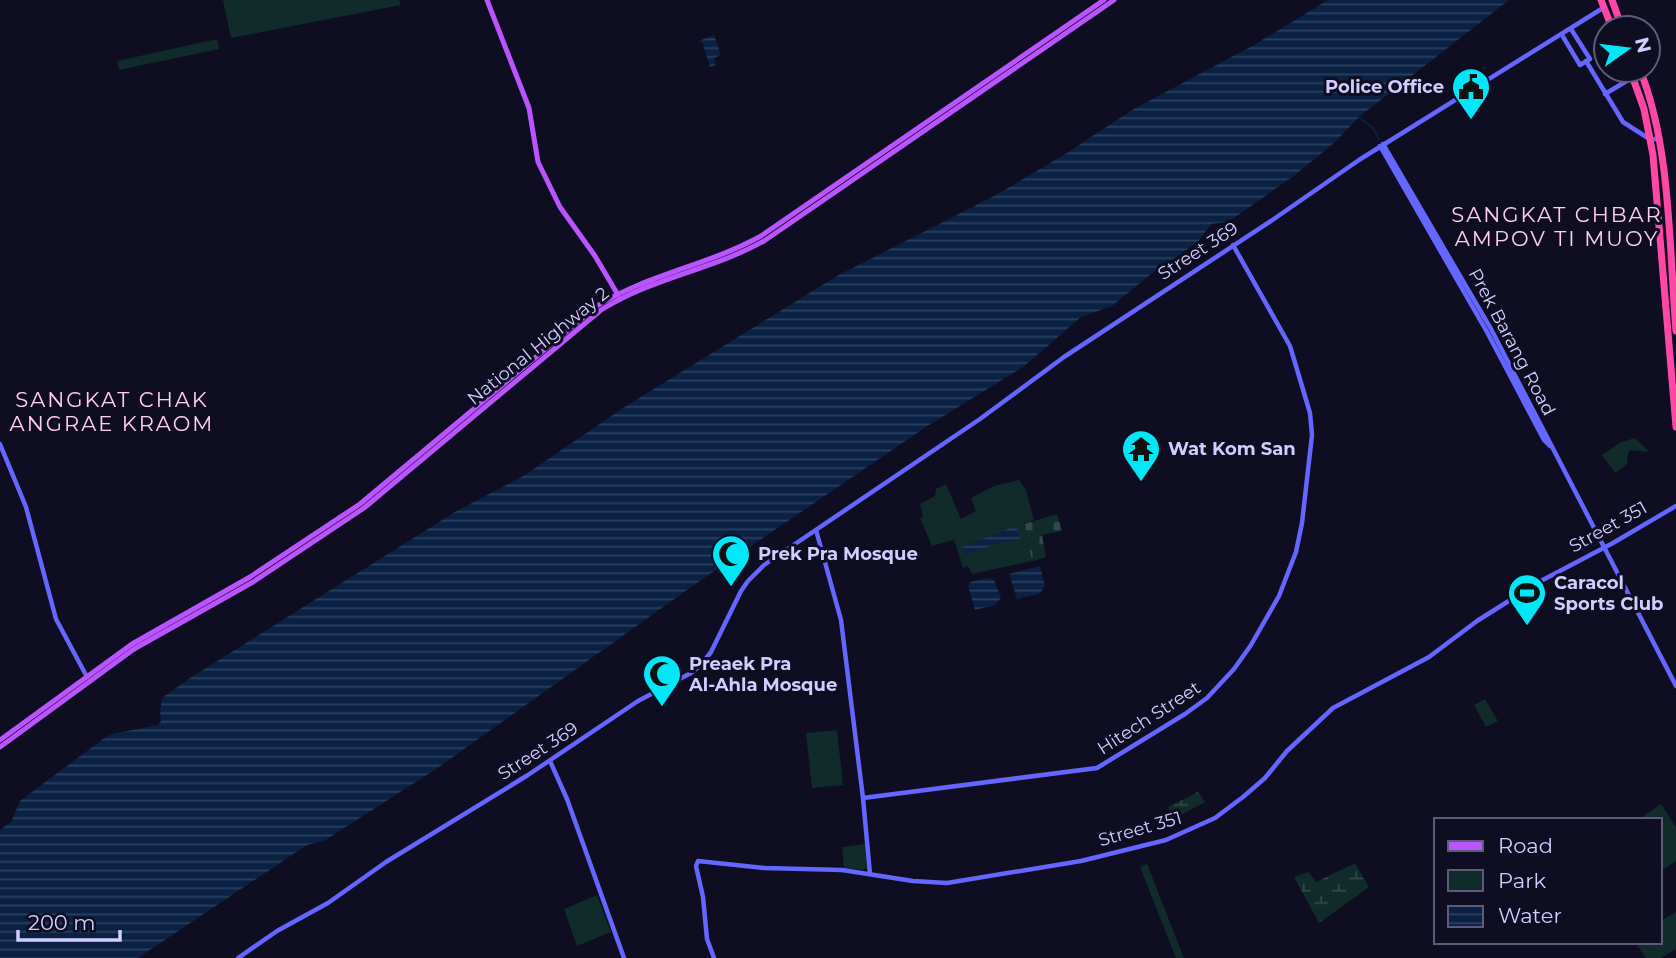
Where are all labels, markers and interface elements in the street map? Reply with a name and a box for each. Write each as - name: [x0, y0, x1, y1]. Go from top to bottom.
- north arrow: [1592, 14, 1662, 84]
- text: N: [1630, 35, 1656, 55]
- public building icon: Police Office: [1450, 66, 1492, 121]
- place label: Police Office: [1325, 76, 1444, 98]
- district label: SANGKAT CHBAR AMPOV TI MUOY: [1451, 202, 1663, 251]
- street label: Street 369: [1154, 217, 1242, 285]
- street label: Prek Barang Road: [1464, 265, 1560, 419]
- street label: National Highway 2: [463, 282, 613, 410]
- district label: SANGKAT CHAK ANGRAE KRAOM: [10, 387, 214, 436]
- temple icon: Wat Kom San: [1120, 428, 1162, 483]
- place label: Wat Kom San: [1168, 438, 1296, 460]
- street label: Street 351: [1565, 497, 1651, 557]
- mosque icon: Prek Pra Mosque: [710, 533, 752, 588]
- place label: Prek Pra Mosque: [758, 543, 918, 565]
- sports icon: Caracol Sports Club: [1506, 572, 1548, 627]
- place label: Caracol Sports Club: [1554, 572, 1663, 615]
- mosque icon: Preaek Pra Al-Ahla Mosque: [641, 653, 683, 708]
- place label: Preaek Pra Al-Ahla Mosque: [688, 653, 837, 696]
- street label: Hitech Street: [1093, 677, 1205, 759]
- street label: Street 369: [494, 717, 582, 785]
- street label: Street 351: [1096, 807, 1184, 851]
- legend: [1434, 818, 1662, 944]
- text: Road: [1498, 833, 1553, 858]
- text: Park: [1498, 868, 1546, 893]
- scale bar: [18, 898, 119, 942]
- text: Water: [1498, 903, 1562, 928]
- text: 200 m: [28, 910, 95, 935]

